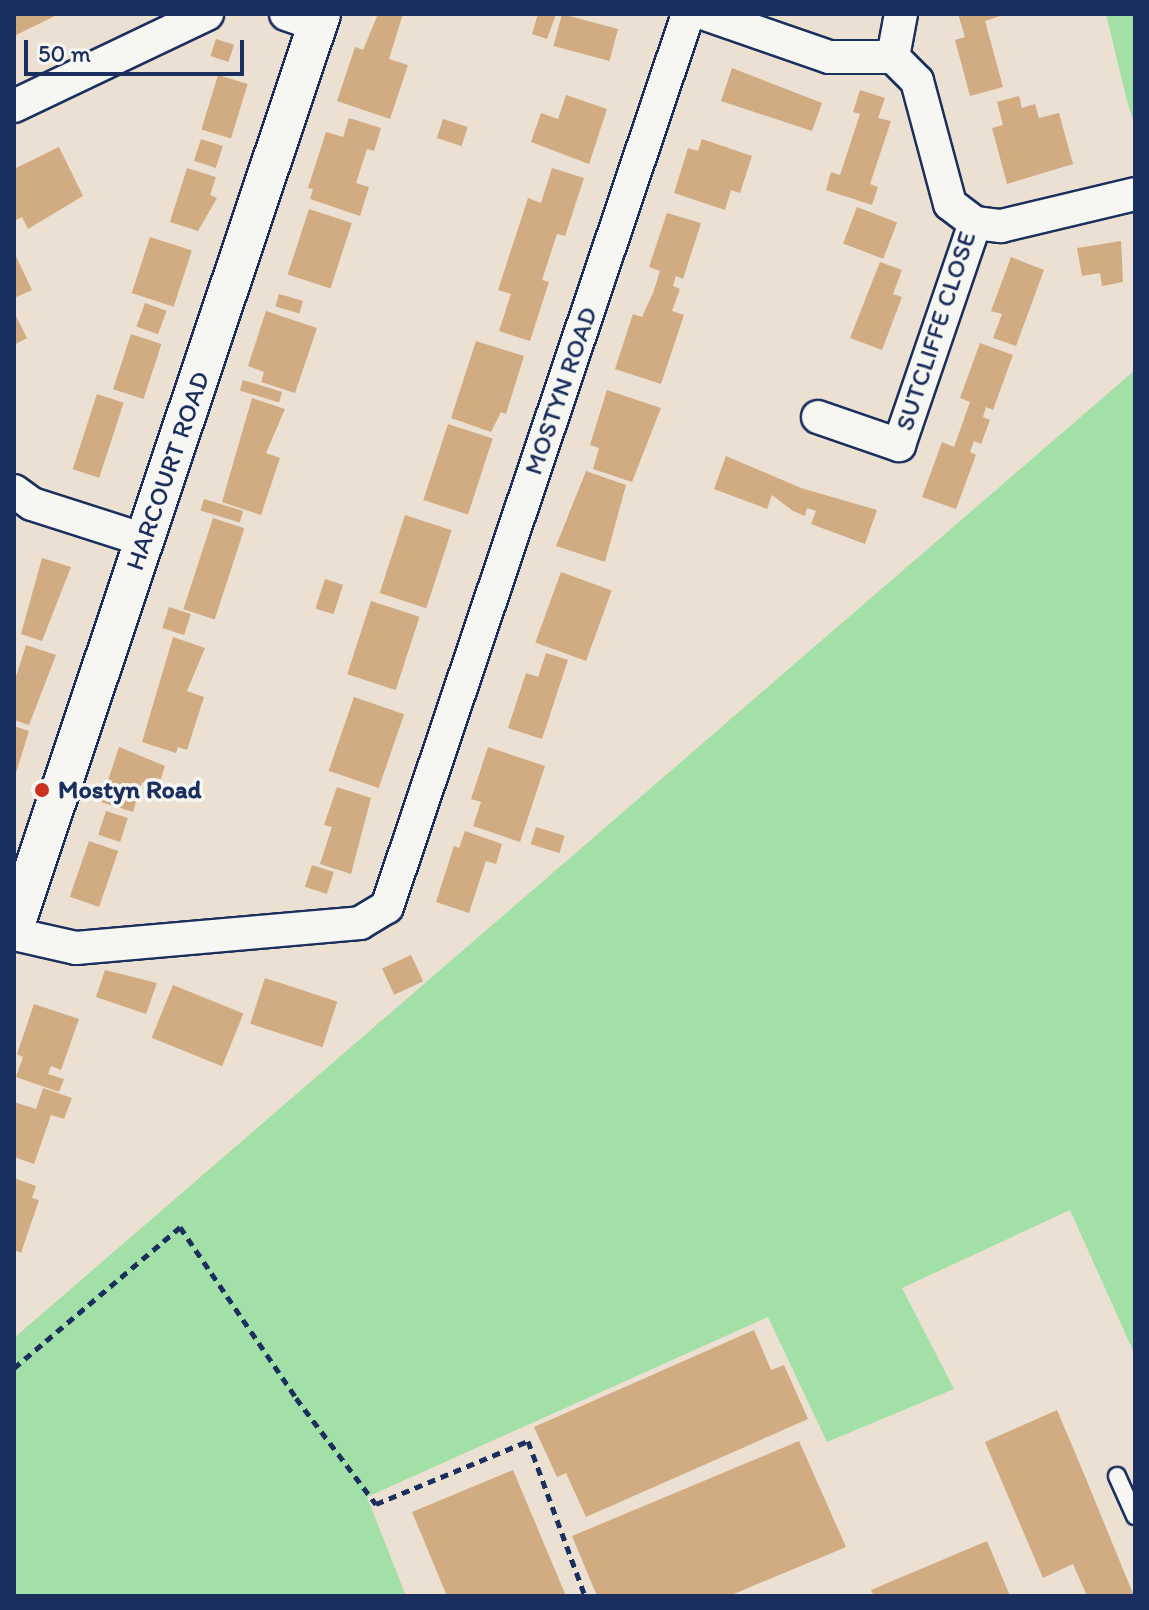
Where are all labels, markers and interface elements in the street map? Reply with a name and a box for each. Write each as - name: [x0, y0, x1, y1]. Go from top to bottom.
- scale bar: [28, 24, 248, 74]
- text: 50 m: [38, 39, 91, 68]
- street label: SUTCLIFFE CLOSE: [889, 227, 983, 435]
- street label: MOSTYN ROAD: [518, 304, 604, 478]
- street label: HARCOURT ROAD: [120, 368, 216, 574]
- place label: Mostyn Road: [58, 774, 202, 806]
- marker: Mostyn Road: [33, 781, 51, 799]

